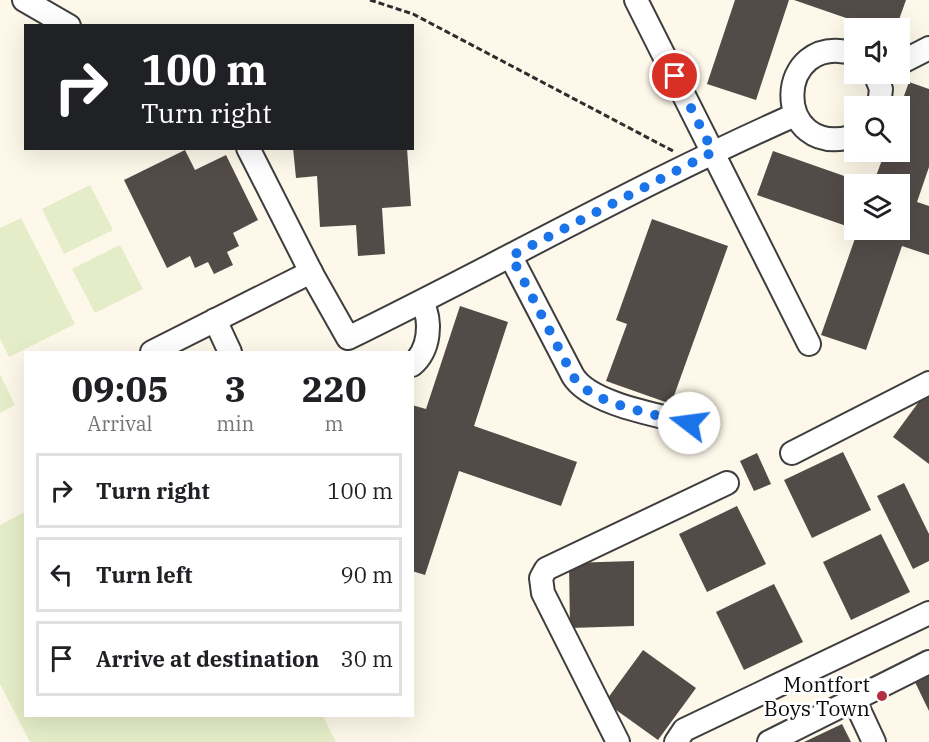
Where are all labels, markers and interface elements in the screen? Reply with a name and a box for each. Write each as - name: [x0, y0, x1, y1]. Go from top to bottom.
- map controls: [844, 18, 910, 240]
- button: sound: [844, 18, 910, 84]
- text: 100 m: [141, 42, 267, 97]
- icon: right: [42, 48, 120, 126]
- pin: [649, 50, 700, 101]
- icon: arrive: [658, 59, 691, 92]
- text: Turn right: [141, 95, 272, 130]
- button: search: [844, 96, 910, 162]
- button: layers: [844, 174, 910, 240]
- text: 09:05: [71, 365, 169, 412]
- text: 3: [224, 365, 246, 412]
- text: 220: [302, 365, 367, 412]
- position arrow: [657, 391, 721, 455]
- text: Arrival: [88, 410, 153, 437]
- text: min: [216, 410, 254, 437]
- text: m: [325, 410, 344, 437]
- icon: right: [45, 474, 78, 507]
- text: Turn right: [96, 476, 210, 505]
- text: 100 m: [327, 476, 393, 505]
- icon: left: [45, 558, 78, 591]
- text: Turn left: [96, 560, 192, 589]
- text: 90 m: [341, 560, 393, 589]
- icon: arrive: [45, 642, 78, 675]
- text: Arrive at destination: [96, 644, 319, 673]
- text: 30 m: [341, 644, 393, 673]
- place label: Montfort Boys Town: [764, 670, 870, 722]
- marker: Montfort Boys Town: [875, 689, 889, 703]

